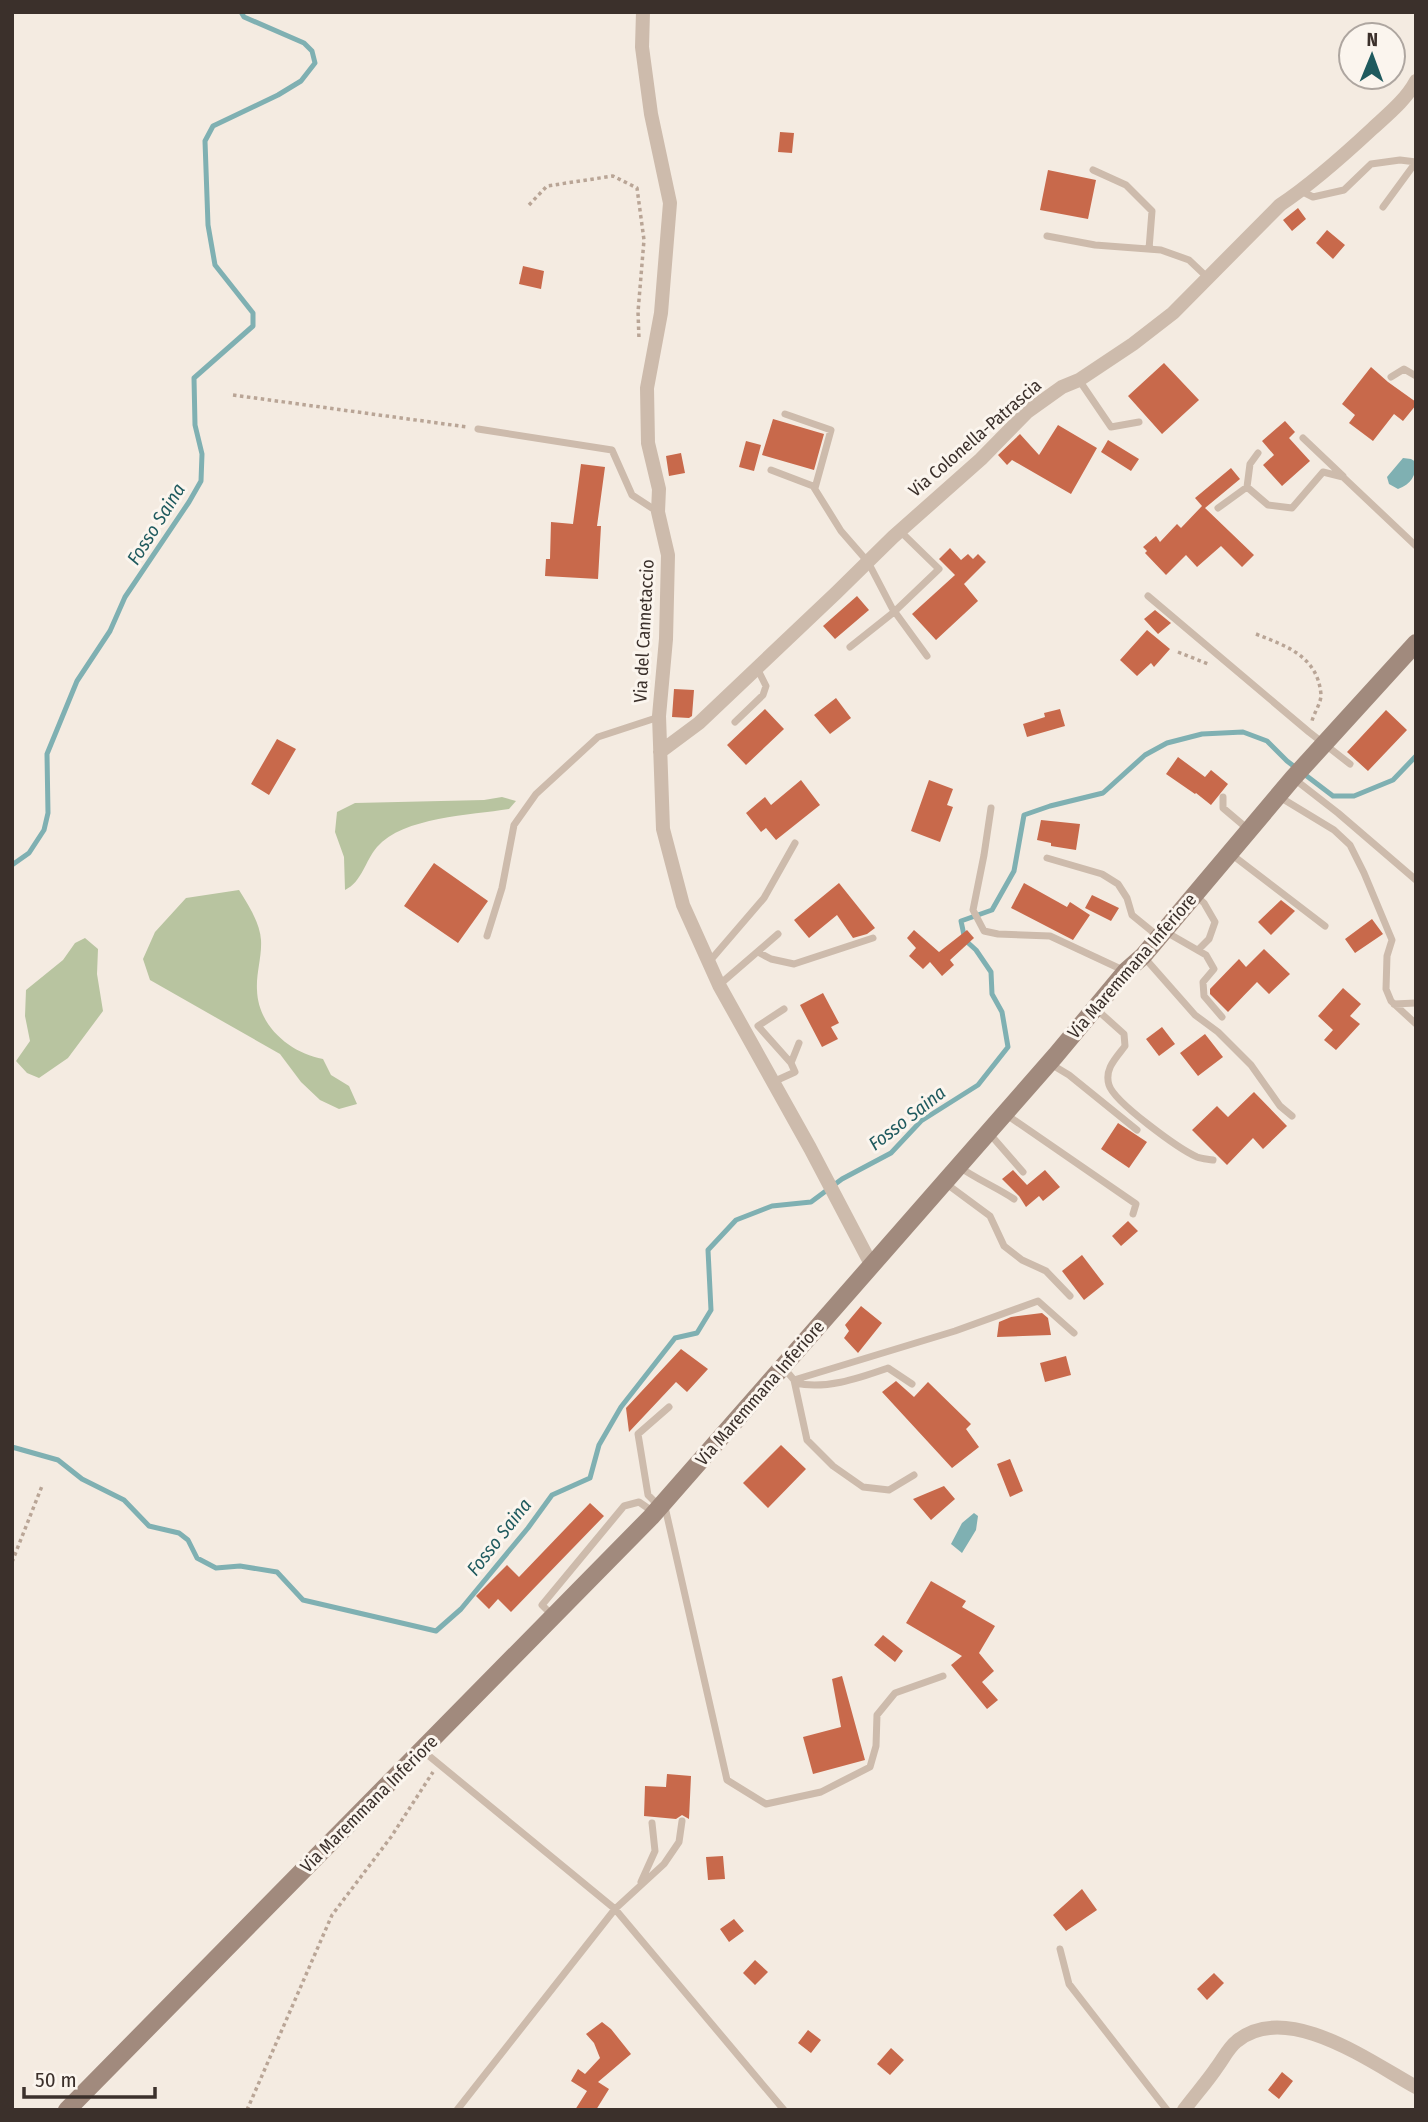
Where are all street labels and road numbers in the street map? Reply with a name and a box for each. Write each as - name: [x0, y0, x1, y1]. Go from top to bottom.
- street label: Via Colonella-Patrascia: [904, 374, 1046, 502]
- street label: Via del Cannetaccio: [629, 559, 659, 703]
- street label: Via Maremmana Inferiore: [1063, 889, 1201, 1043]
- street label: Via Maremmana Inferiore: [691, 1316, 829, 1470]
- street label: Via Maremmana Inferiore: [296, 1731, 442, 1877]

